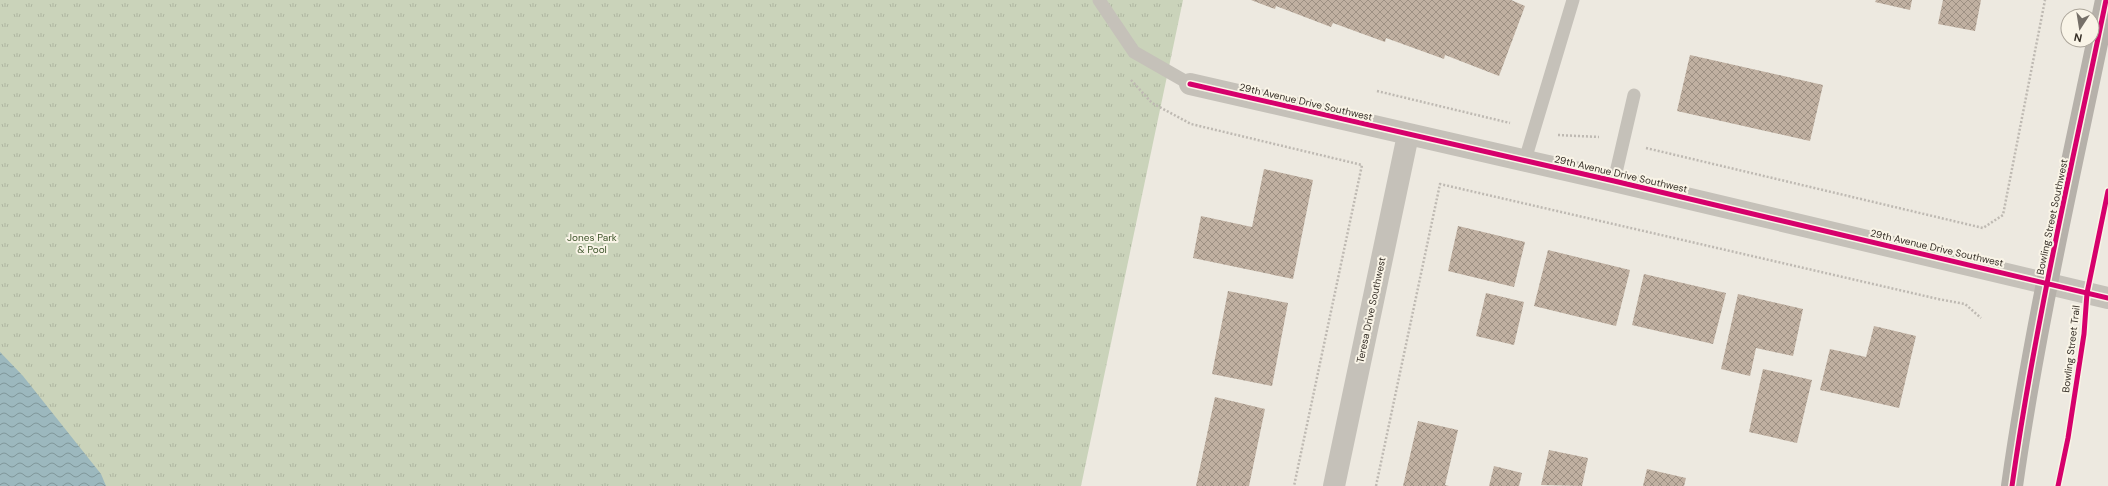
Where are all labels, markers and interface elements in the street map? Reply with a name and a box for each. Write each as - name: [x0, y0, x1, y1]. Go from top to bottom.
- north arrow: [2060, 8, 2100, 48]
- text: N: [2073, 30, 2083, 45]
- street label: 29th Avenue Drive Southwest: [1238, 80, 1374, 124]
- street label: 29th Avenue Drive Southwest: [1553, 152, 1689, 196]
- street label: Bowling Street Southwest: [2033, 158, 2071, 276]
- street label: 29th Avenue Drive Southwest: [1869, 226, 2005, 270]
- park label: Jones Park & Pool: [567, 231, 617, 256]
- street label: Teresa Drive Southwest: [1353, 256, 1389, 364]
- street label: Bowling Street Trail: [2059, 305, 2083, 393]

